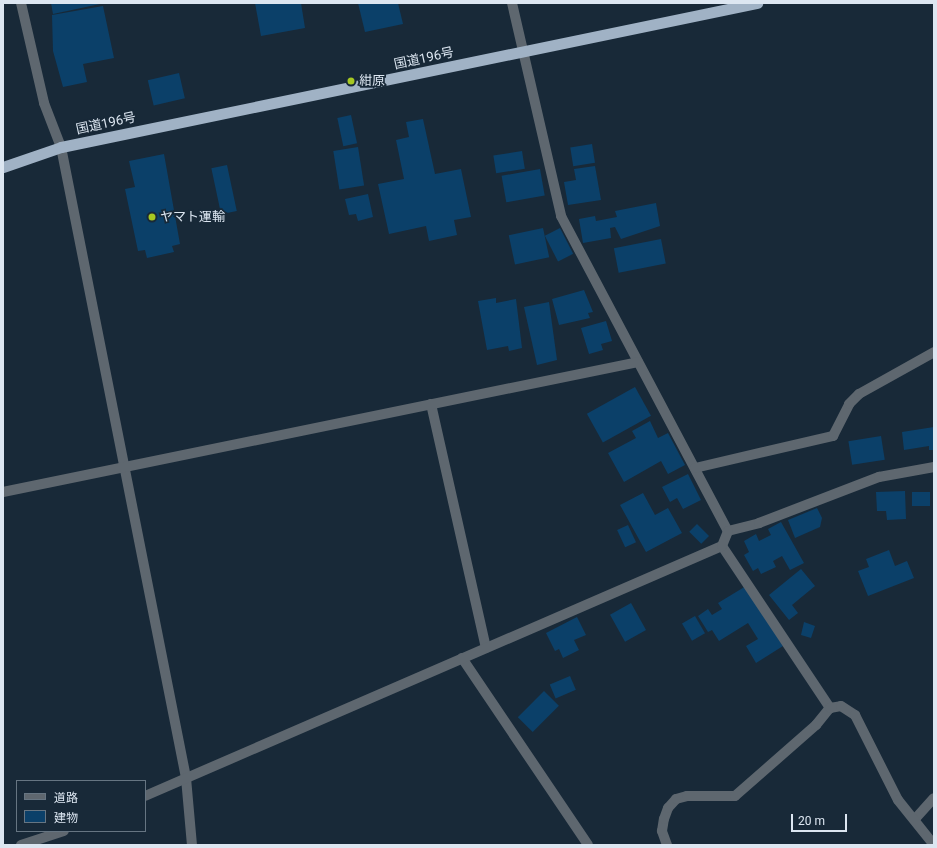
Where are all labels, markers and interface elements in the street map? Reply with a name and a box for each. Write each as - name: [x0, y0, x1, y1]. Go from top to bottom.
- street label: 国道196号: [393, 45, 455, 73]
- place label: 紺原: [359, 73, 385, 89]
- marker: 紺原: [346, 76, 356, 86]
- street label: 国道196号: [75, 110, 137, 138]
- place label: ヤマト運輸: [160, 209, 225, 225]
- marker: ヤマト運輸: [147, 212, 157, 222]
- legend: [16, 780, 146, 832]
- text: 道路: [54, 791, 78, 805]
- scale bar: [793, 806, 849, 832]
- text: 建物: [54, 811, 78, 825]
- text: 20 m: [798, 814, 825, 828]

